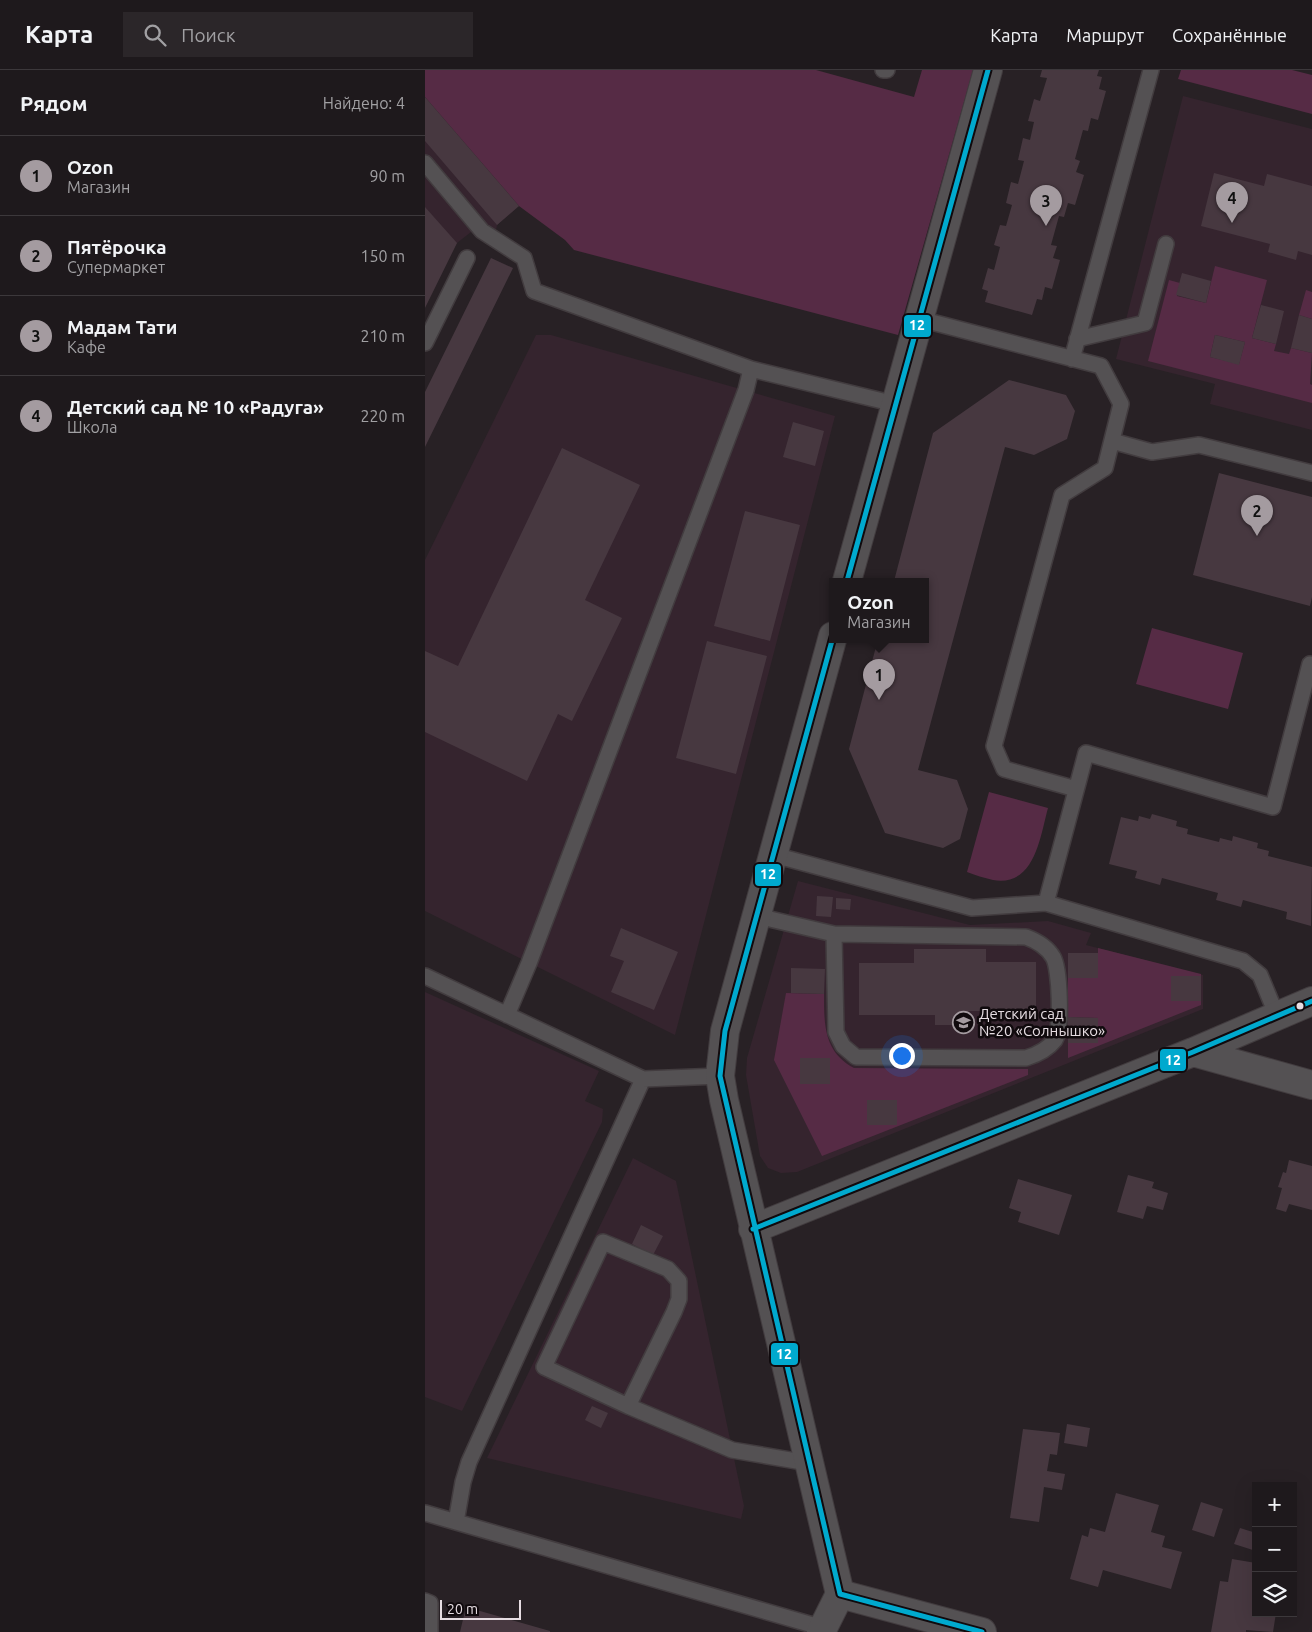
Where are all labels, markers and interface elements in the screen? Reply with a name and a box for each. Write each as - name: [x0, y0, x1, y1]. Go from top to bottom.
- search box: [123, 12, 473, 57]
- text: Карта: [25, 21, 93, 48]
- icon: search: [141, 21, 169, 49]
- text: Поиск: [181, 24, 235, 46]
- text: Карта: [990, 25, 1038, 45]
- text: Маршрут: [1066, 25, 1144, 45]
- text: Сохранённые: [1172, 25, 1287, 45]
- text: Рядом: [20, 91, 88, 115]
- text: Найдено: 4: [323, 94, 405, 112]
- text: Ozon: [67, 156, 114, 178]
- text: 1: [31, 167, 41, 185]
- text: 90 m: [369, 167, 405, 185]
- text: Магазин: [67, 178, 130, 196]
- pin: 4: [1216, 182, 1248, 223]
- pin: 3: [1030, 185, 1062, 226]
- text: Пятёрочка: [67, 236, 166, 258]
- text: 2: [31, 247, 41, 265]
- text: 150 m: [360, 247, 405, 265]
- text: Супермаркет: [67, 258, 165, 276]
- line badge: 12: [903, 314, 932, 338]
- text: Мадам Тати: [67, 316, 178, 338]
- text: 12: [909, 317, 925, 333]
- text: 3: [31, 327, 41, 345]
- text: 210 m: [360, 327, 405, 345]
- text: Кафе: [67, 338, 106, 356]
- text: Детский сад № 10 «Радуга»: [67, 396, 324, 418]
- text: 4: [31, 407, 41, 425]
- text: 220 m: [360, 407, 405, 425]
- text: Школа: [67, 418, 117, 436]
- pin: 2: [1241, 495, 1273, 536]
- popup: [829, 578, 929, 643]
- text: Ozon: [847, 591, 894, 613]
- text: Магазин: [847, 613, 911, 631]
- pin: 1: [863, 659, 895, 700]
- line badge: 12: [754, 863, 782, 887]
- text: 12: [760, 866, 776, 882]
- unlabelled marker: [1295, 1001, 1305, 1011]
- place label: Детский сад №20 «Солнышко»: [979, 1005, 1105, 1039]
- school or university icon: Детский сад №20 «Солнышко»: [951, 1011, 975, 1035]
- your location: [889, 1043, 915, 1069]
- line badge: 12: [1159, 1048, 1187, 1072]
- text: 12: [1165, 1052, 1181, 1068]
- line badge: 12: [770, 1342, 799, 1366]
- text: 12: [776, 1346, 792, 1362]
- map controls: [1252, 1482, 1297, 1617]
- button: +: [1252, 1482, 1297, 1527]
- button: −: [1252, 1527, 1297, 1572]
- button: layers: [1252, 1572, 1297, 1617]
- scale bar: [440, 1597, 521, 1620]
- text: 20 m: [447, 1601, 478, 1617]

